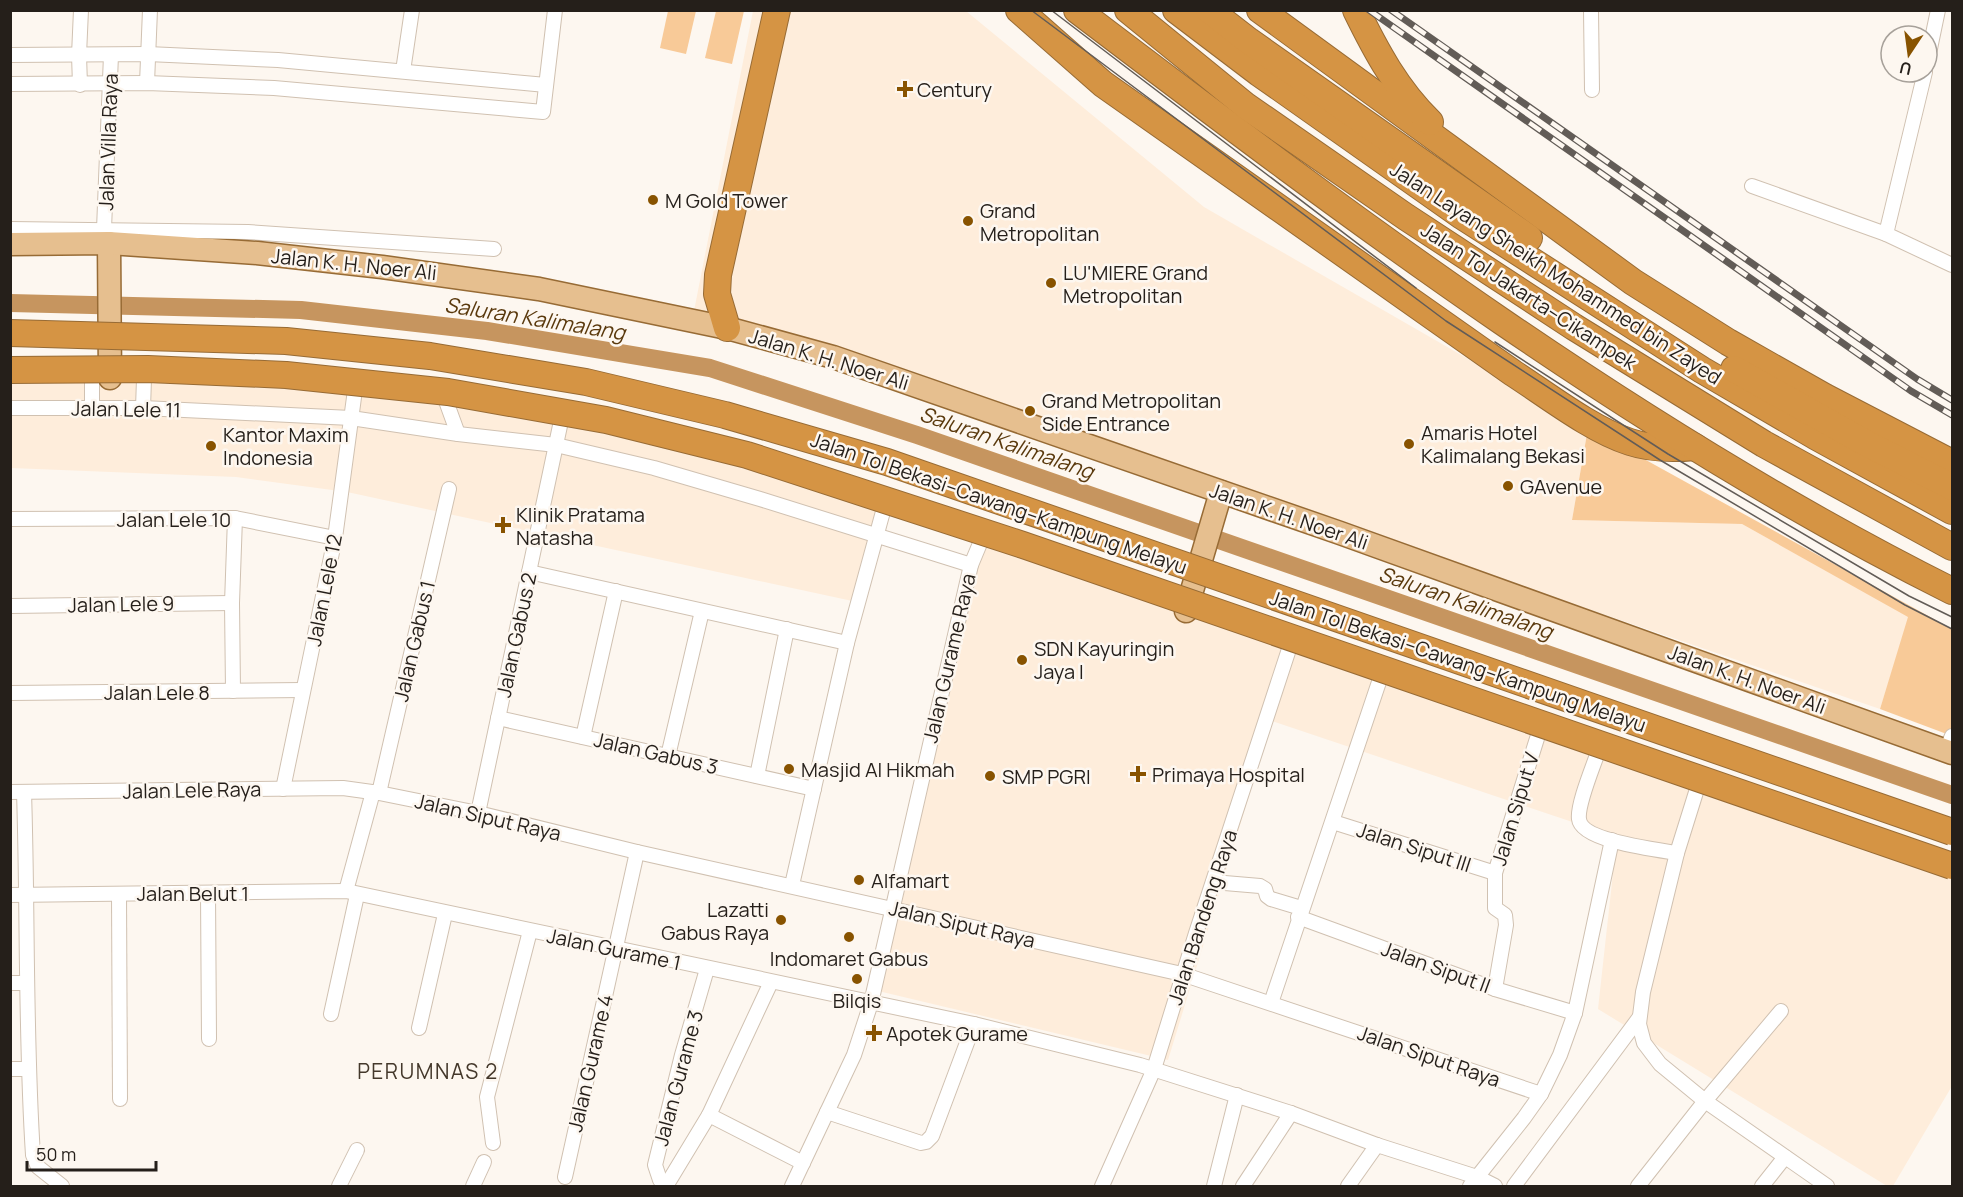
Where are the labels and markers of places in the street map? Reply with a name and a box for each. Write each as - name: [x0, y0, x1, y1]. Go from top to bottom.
- place label: Century: [917, 76, 993, 103]
- marker: Century: [898, 82, 912, 96]
- place label: M Gold Tower: [665, 187, 788, 214]
- marker: M Gold Tower: [646, 193, 660, 207]
- place label: Grand Metropolitan: [980, 197, 1099, 247]
- marker: Grand Metropolitan: [961, 214, 975, 228]
- place label: LU'MIERE Grand Metropolitan: [1063, 259, 1208, 309]
- marker: LU'MIERE Grand Metropolitan: [1044, 276, 1058, 290]
- place label: Grand Metropolitan Side Entrance: [1042, 387, 1221, 437]
- marker: Grand Metropolitan Side Entrance: [1023, 404, 1037, 418]
- place label: Amaris Hotel Kalimalang Bekasi: [1421, 419, 1585, 469]
- place label: Kantor Maxim Indonesia: [223, 421, 349, 471]
- marker: Amaris Hotel Kalimalang Bekasi: [1402, 437, 1416, 451]
- marker: Kantor Maxim Indonesia: [204, 439, 218, 453]
- place label: GAvenue: [1520, 473, 1602, 500]
- marker: GAvenue: [1501, 479, 1515, 493]
- place label: Klinik Pratama Natasha: [516, 501, 645, 551]
- marker: Klinik Pratama Natasha: [494, 516, 512, 534]
- place label: SDN Kayuringin Jaya I: [1034, 635, 1174, 685]
- marker: SDN Kayuringin Jaya I: [1015, 653, 1029, 667]
- place label: Masjid Al Hikmah: [801, 756, 955, 783]
- place label: Primaya Hospital: [1152, 761, 1305, 788]
- marker: Masjid Al Hikmah: [782, 762, 796, 776]
- place label: SMP PGRI: [1002, 763, 1091, 790]
- marker: Primaya Hospital: [1129, 765, 1147, 783]
- marker: SMP PGRI: [983, 769, 997, 783]
- place label: Alfamart: [871, 867, 950, 894]
- marker: Alfamart: [852, 873, 866, 887]
- place label: Lazatti Gabus Raya: [661, 896, 769, 946]
- marker: Lazatti Gabus Raya: [774, 913, 788, 927]
- marker: Indomaret Gabus: [842, 930, 856, 944]
- place label: Indomaret Gabus: [770, 945, 928, 972]
- marker: Bilqis: [850, 972, 864, 986]
- place label: Bilqis: [833, 987, 881, 1014]
- place label: Apotek Gurame: [886, 1020, 1028, 1047]
- marker: Apotek Gurame: [867, 1026, 881, 1040]

